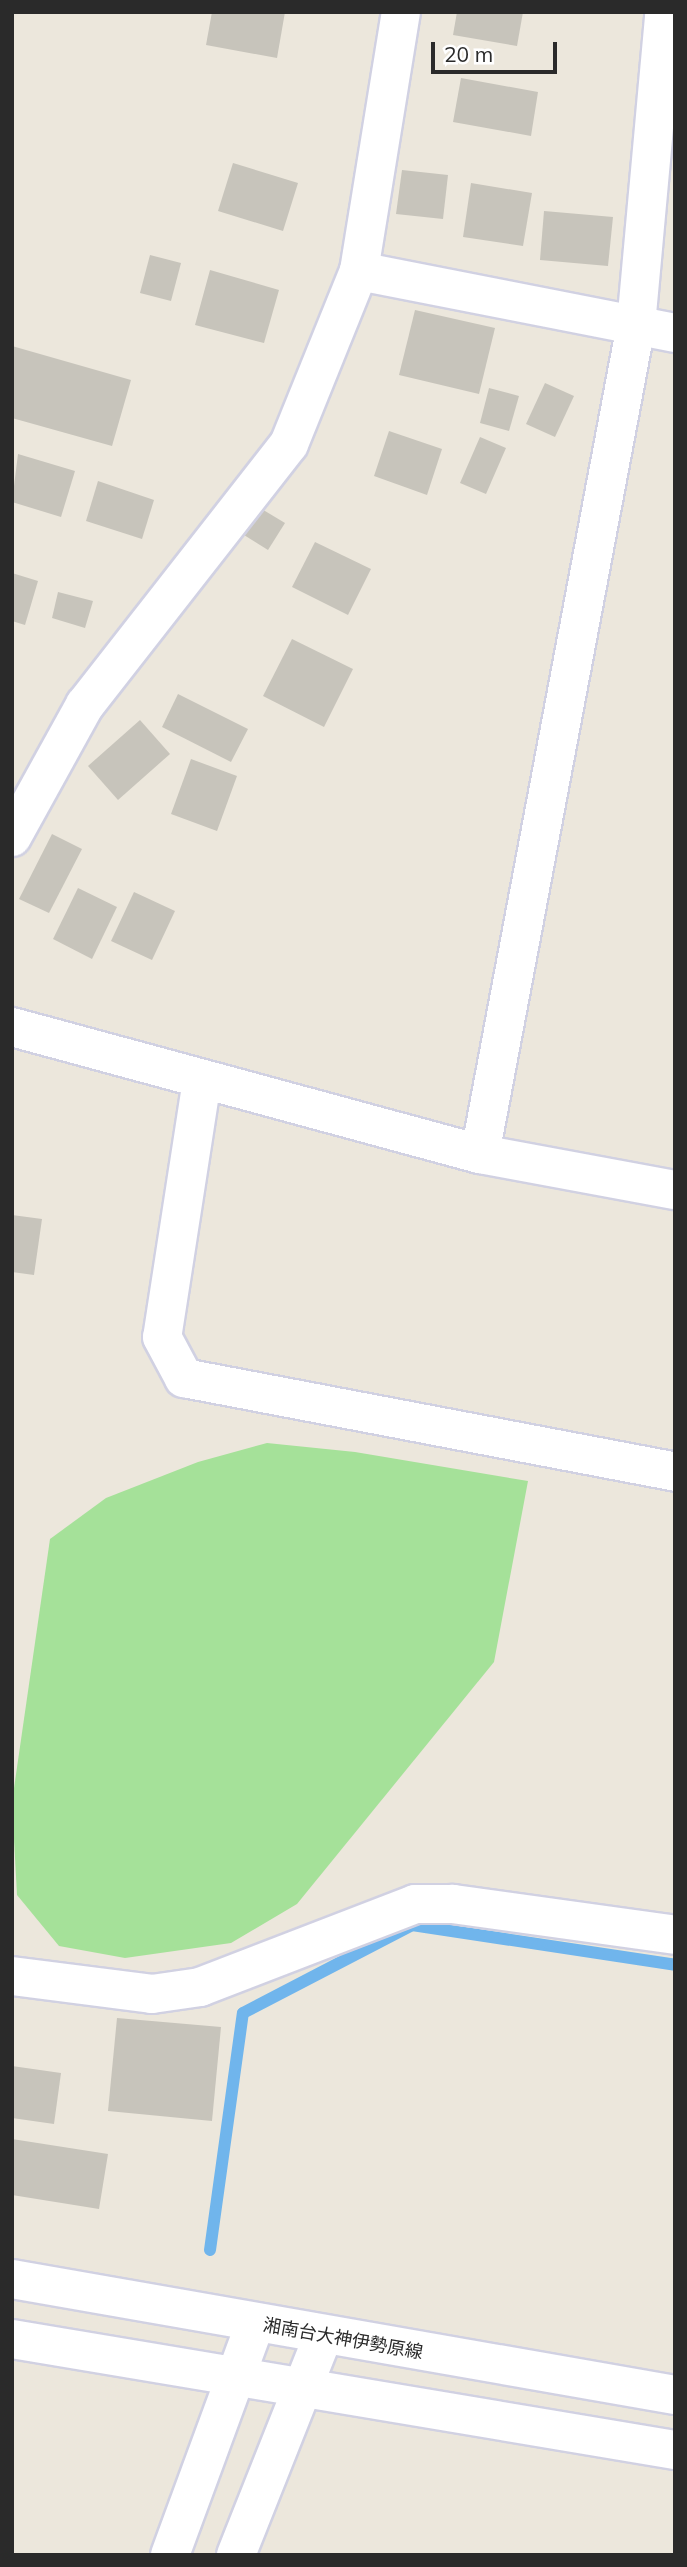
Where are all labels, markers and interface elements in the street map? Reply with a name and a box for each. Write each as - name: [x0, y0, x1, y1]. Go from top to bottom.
- scale bar: [435, 28, 561, 72]
- text: 20 m: [444, 41, 493, 67]
- street label: 湘南台大神伊勢原線: [261, 2314, 425, 2364]

